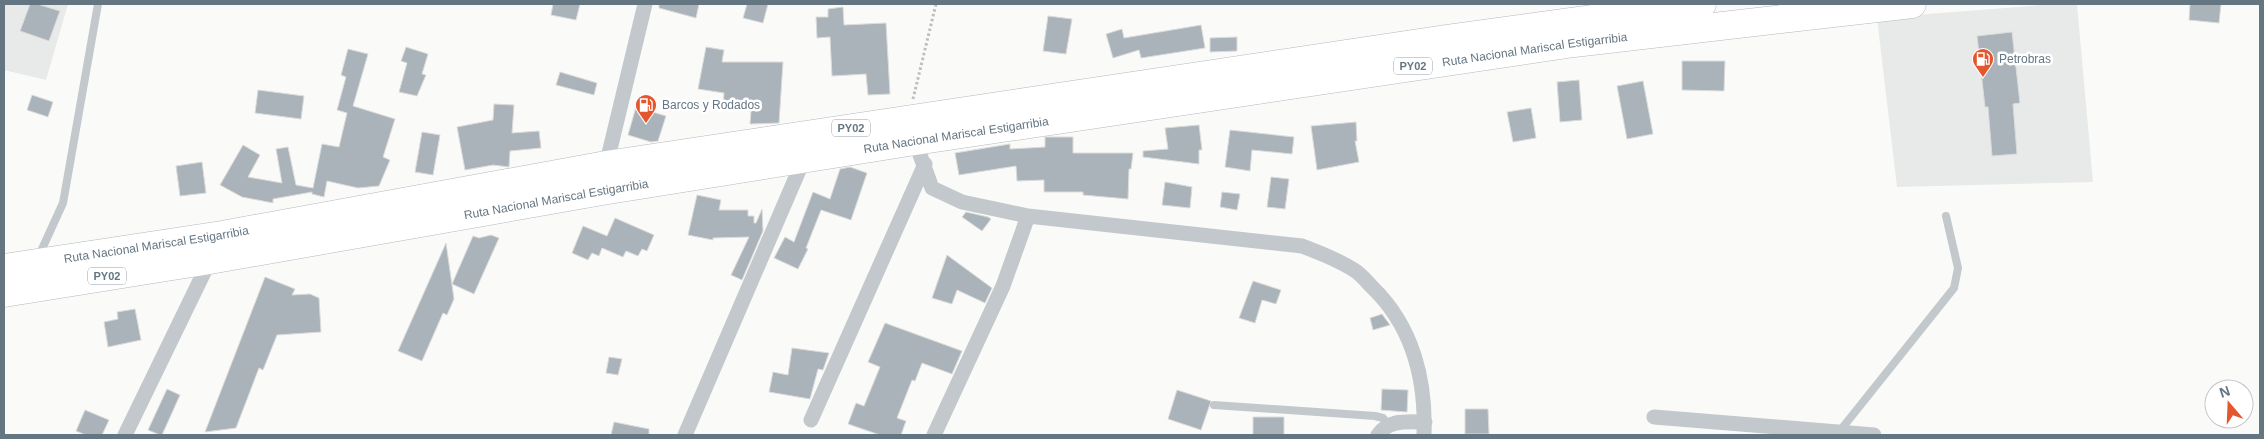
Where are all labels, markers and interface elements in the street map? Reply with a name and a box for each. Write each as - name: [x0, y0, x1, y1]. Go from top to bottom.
- street label: Ruta Nacional Mariscal Estigarribia: [1441, 30, 1628, 70]
- fuel station icon: Petrobras: [1971, 47, 1995, 78]
- place label: Petrobras: [1999, 52, 2051, 66]
- road number: PY02: [1394, 58, 1432, 74]
- fuel station icon: Barcos y Rodados: [634, 93, 658, 124]
- place label: Barcos y Rodados: [662, 98, 760, 112]
- street label: Ruta Nacional Mariscal Estigarribia: [862, 114, 1050, 156]
- road number: PY02: [832, 120, 870, 136]
- street label: Ruta Nacional Mariscal Estigarribia: [463, 177, 650, 222]
- street label: Ruta Nacional Mariscal Estigarribia: [63, 223, 250, 266]
- road number: PY02: [88, 268, 126, 284]
- north arrow: [2204, 379, 2254, 429]
- text: N: [2217, 382, 2232, 401]

